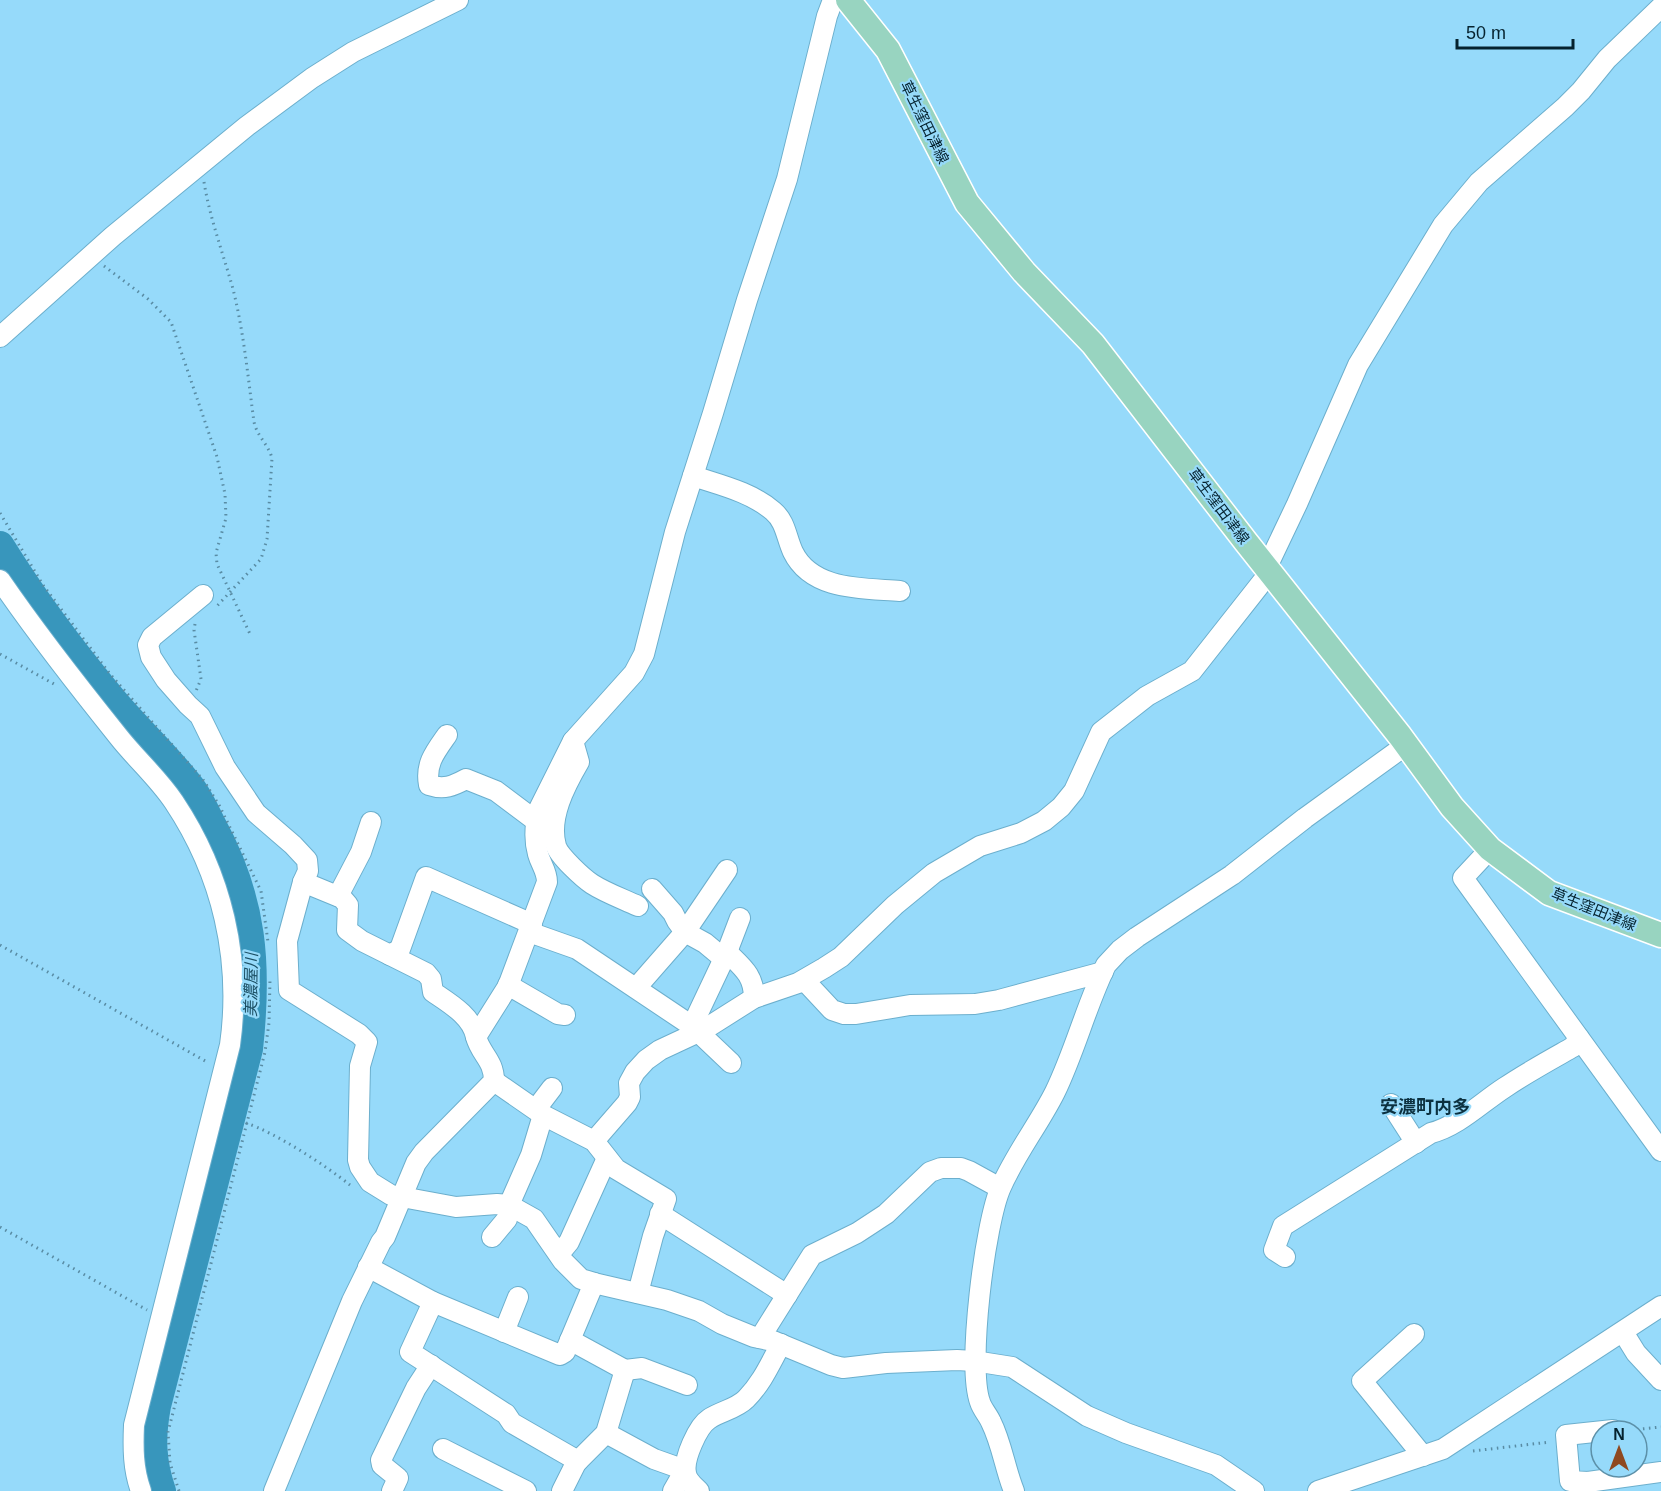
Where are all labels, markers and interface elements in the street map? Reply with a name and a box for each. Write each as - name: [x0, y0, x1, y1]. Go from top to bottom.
- scale bar: [1457, 12, 1572, 50]
- text: 50 m: [1466, 23, 1506, 43]
- street label: 草生窪田津線: [898, 78, 952, 166]
- street label: 草生窪田津線: [1185, 465, 1253, 547]
- street label: 草生窪田津線: [1549, 884, 1639, 934]
- water label: 美濃屋川: [242, 951, 260, 1017]
- district label: 安濃町内多: [1380, 1097, 1470, 1117]
- north arrow: [1589, 1419, 1649, 1479]
- text: N: [1613, 1426, 1625, 1443]

